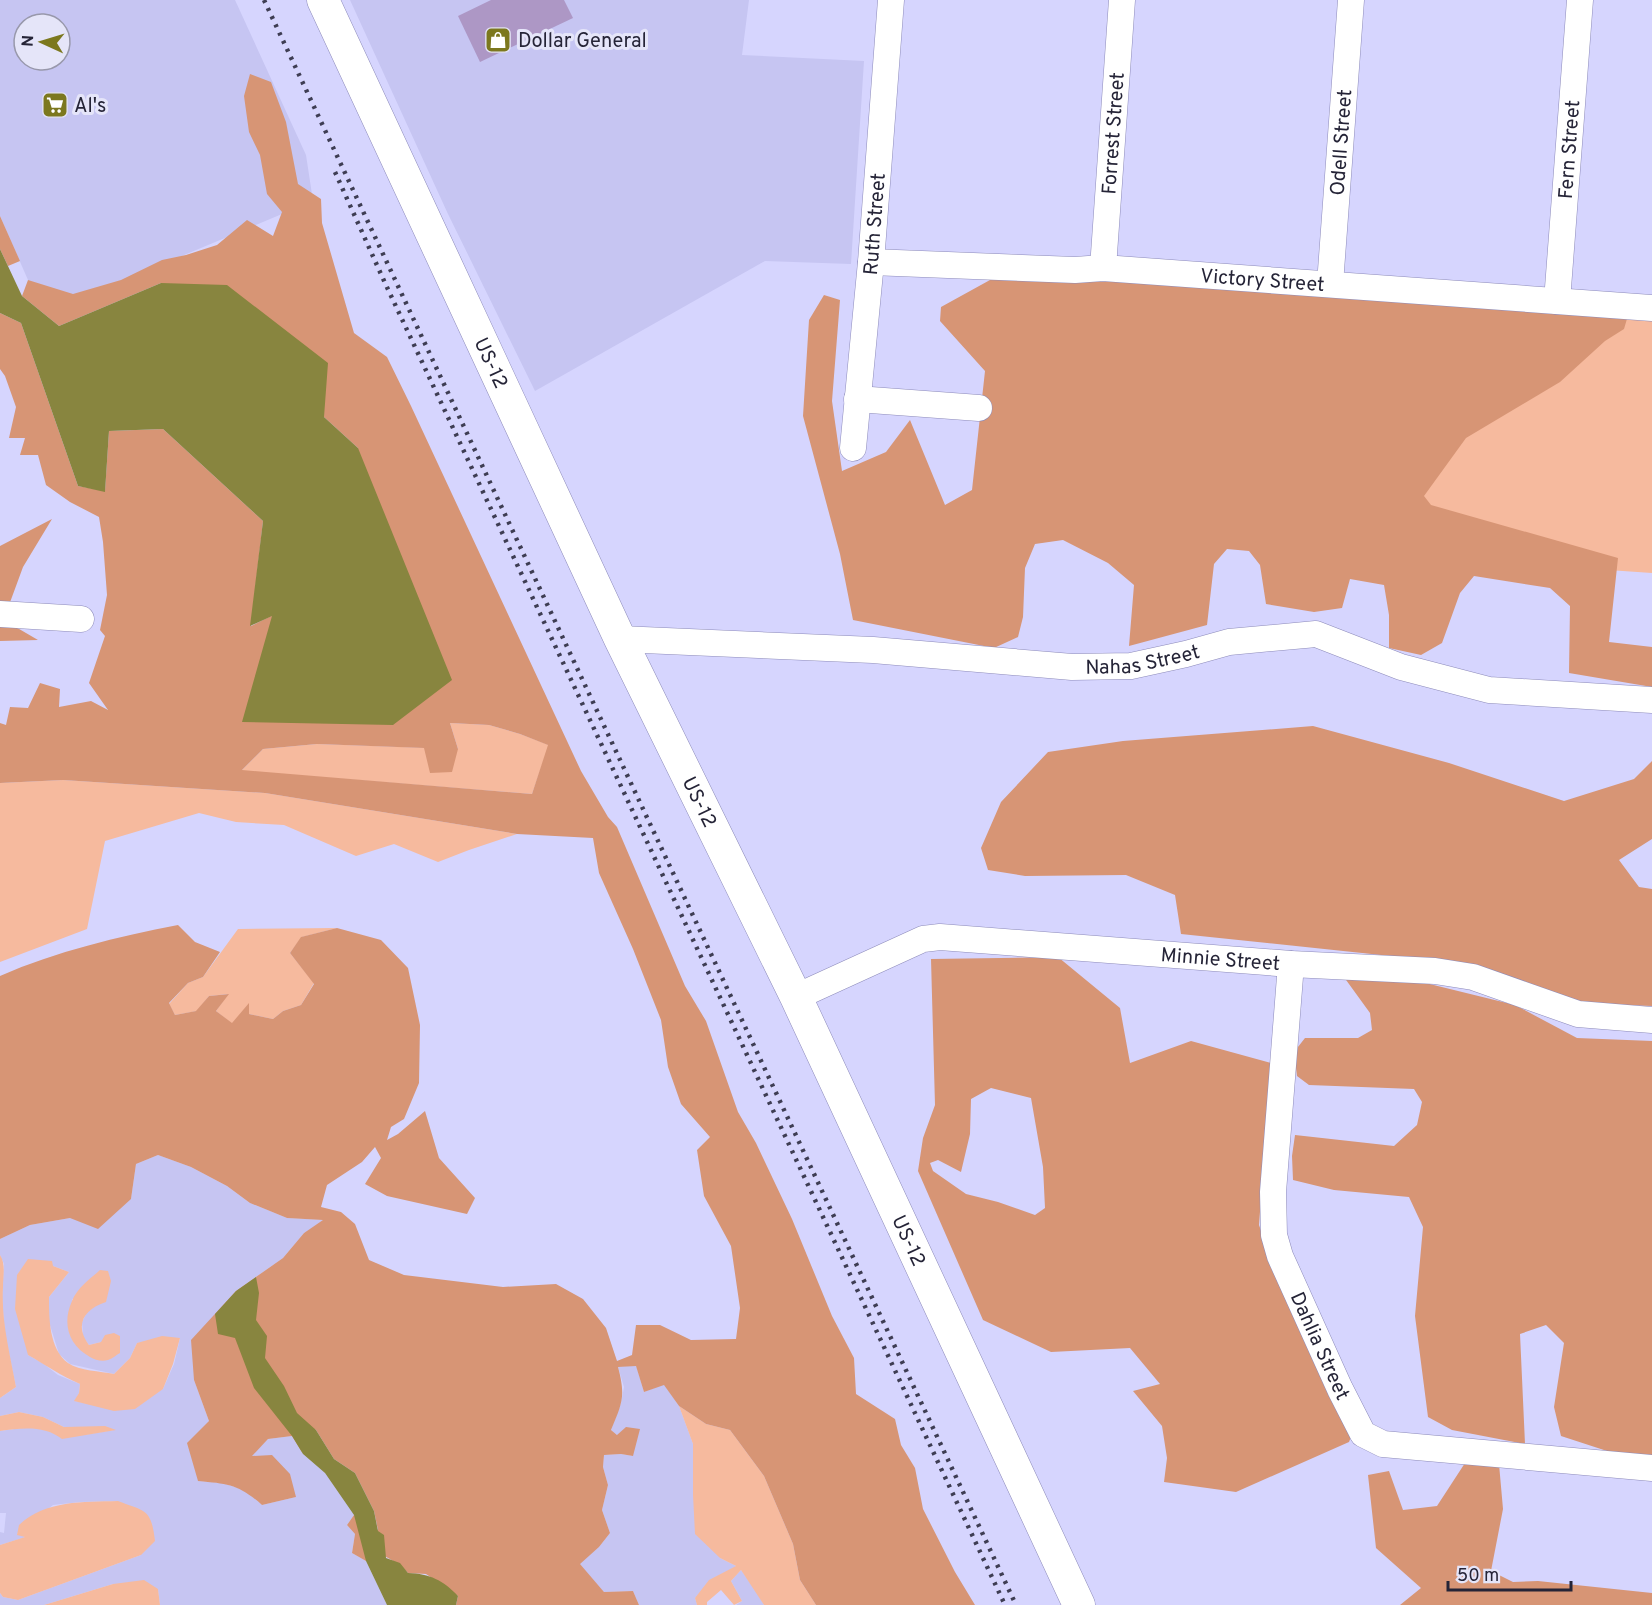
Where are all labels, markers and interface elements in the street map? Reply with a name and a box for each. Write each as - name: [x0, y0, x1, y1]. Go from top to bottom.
- north arrow: [12, 12, 72, 72]
- shop icon: Dollar General: [483, 25, 513, 55]
- place label: Dollar General: [518, 29, 647, 55]
- text: N: [19, 35, 39, 48]
- street label: Forrest Street: [1097, 71, 1132, 196]
- street label: Odell Street: [1326, 88, 1359, 197]
- supermarket icon: Al's: [40, 90, 70, 120]
- place label: Al's: [74, 94, 106, 120]
- street label: Fern Street: [1554, 99, 1587, 200]
- street label: Ruth Street: [859, 172, 893, 276]
- street label: Victory Street: [1199, 264, 1325, 299]
- street label: US-12: [467, 334, 513, 393]
- street label: Nahas Street: [1085, 640, 1203, 682]
- street label: US-12: [675, 773, 722, 832]
- street label: Minnie Street: [1160, 943, 1281, 978]
- street label: US-12: [884, 1211, 931, 1271]
- street label: Dahlia Street: [1283, 1288, 1355, 1405]
- scale bar: [1448, 1554, 1571, 1592]
- text: 50 m: [1457, 1565, 1499, 1588]

